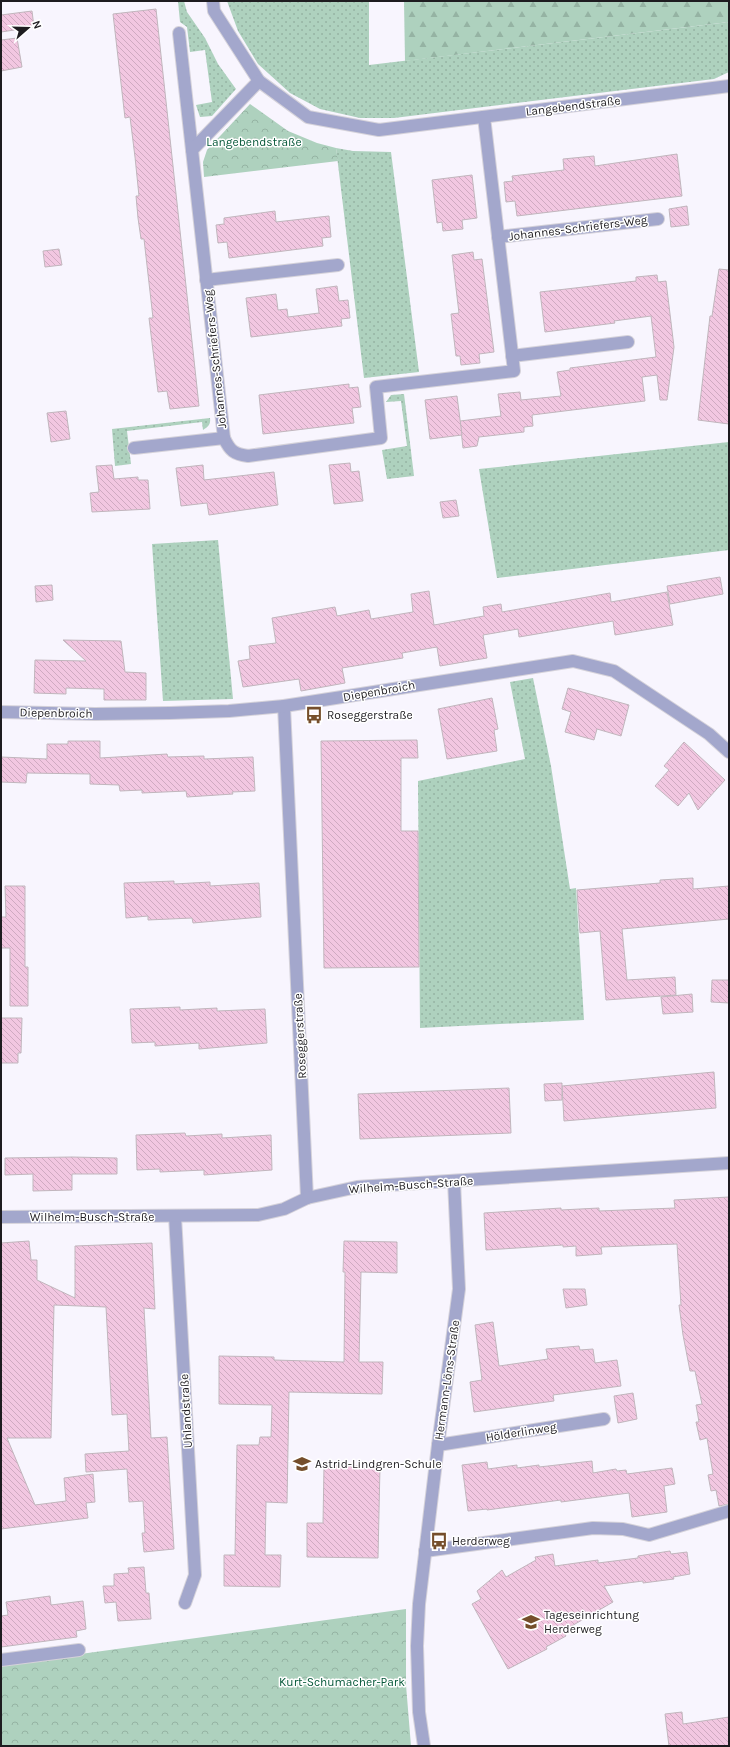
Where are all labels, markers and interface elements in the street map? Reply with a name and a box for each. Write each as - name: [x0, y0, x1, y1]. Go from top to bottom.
- north arrow: [8, 8, 48, 48]
- text: N: [29, 19, 44, 31]
- street label: Langebendstraße: [525, 93, 621, 119]
- park label: Langebendstraße: [206, 135, 302, 149]
- street label: Johannes-Schriefers-Weg: [508, 213, 648, 243]
- street label: Johannes-Schriefers-Weg: [201, 289, 229, 429]
- street label: Diepenbroich: [342, 678, 416, 704]
- street label: Diepenbroich: [19, 705, 93, 721]
- bus stop icon: Roseggerstraße: [304, 705, 324, 725]
- place label: Roseggerstraße: [327, 708, 413, 722]
- street label: Roseggerstraße: [291, 993, 309, 1079]
- street label: Wilhelm-Busch-Straße: [348, 1174, 474, 1196]
- street label: Wilhelm-Busch-Straße: [30, 1210, 154, 1224]
- street label: Hermann-Löns-Straße: [432, 1319, 462, 1441]
- street label: Uhlandstraße: [177, 1373, 195, 1449]
- street label: Hölderlinweg: [485, 1419, 558, 1444]
- school or university icon: Astrid-Lindgren-Schule: [292, 1454, 312, 1474]
- place label: Astrid-Lindgren-Schule: [315, 1457, 442, 1471]
- bus stop icon: Herderweg: [429, 1531, 449, 1551]
- place label: Herderweg: [452, 1534, 510, 1548]
- place label: Tageseinrichtung Herderweg: [544, 1608, 639, 1636]
- school or university icon: Tageseinrichtung Herderweg: [521, 1612, 541, 1632]
- park label: Kurt-Schumacher-Park: [279, 1675, 405, 1689]

